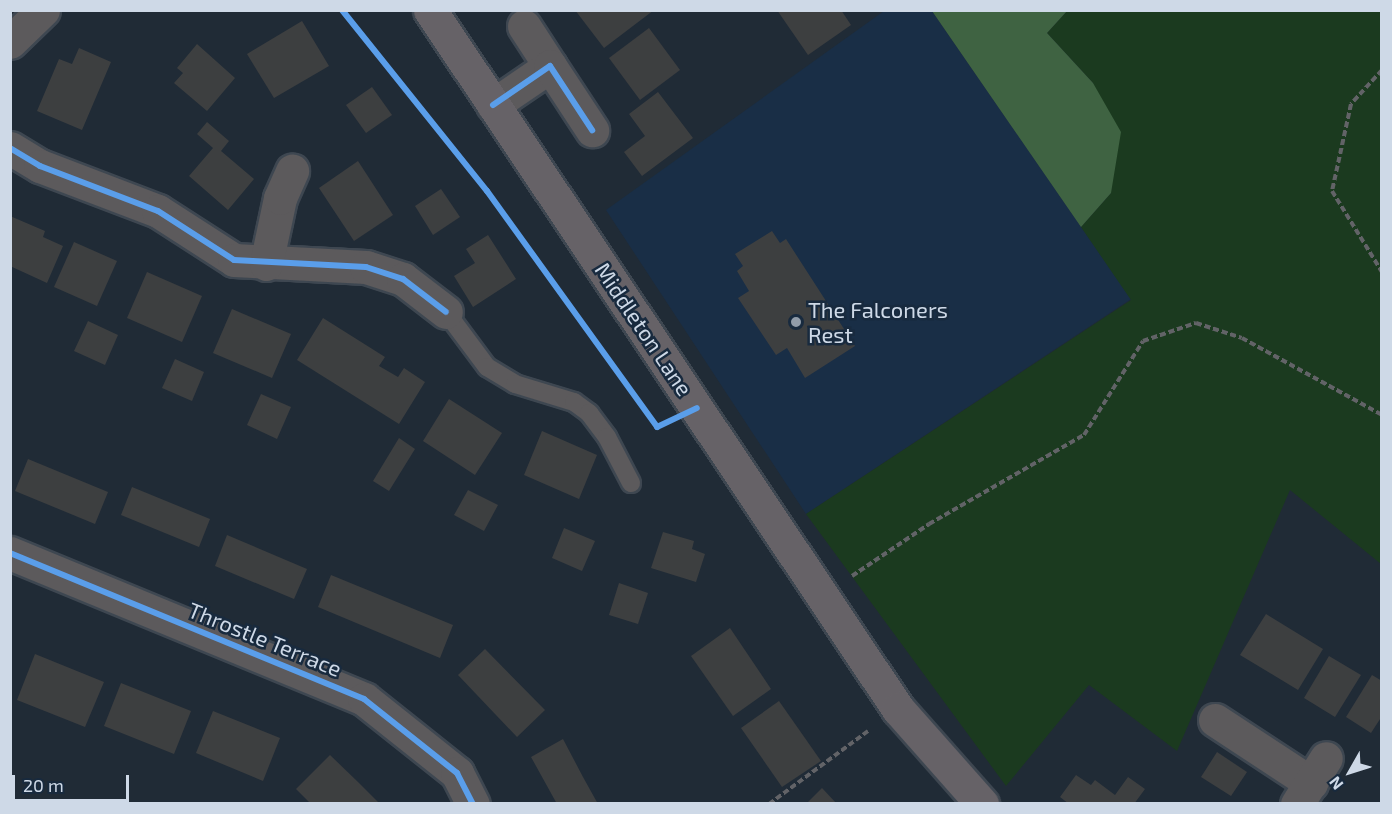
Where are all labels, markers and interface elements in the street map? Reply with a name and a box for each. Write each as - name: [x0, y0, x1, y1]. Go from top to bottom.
- street label: Middleton Lane: [590, 257, 698, 401]
- place label: The Falconers Rest: [808, 296, 948, 348]
- marker: The Falconers Rest: [789, 315, 803, 329]
- street label: Throstle Terrace: [184, 596, 346, 682]
- north arrow: [1320, 742, 1380, 802]
- scale bar: [15, 763, 132, 801]
- text: N: [1325, 773, 1347, 794]
- text: 20 m: [23, 774, 64, 796]

